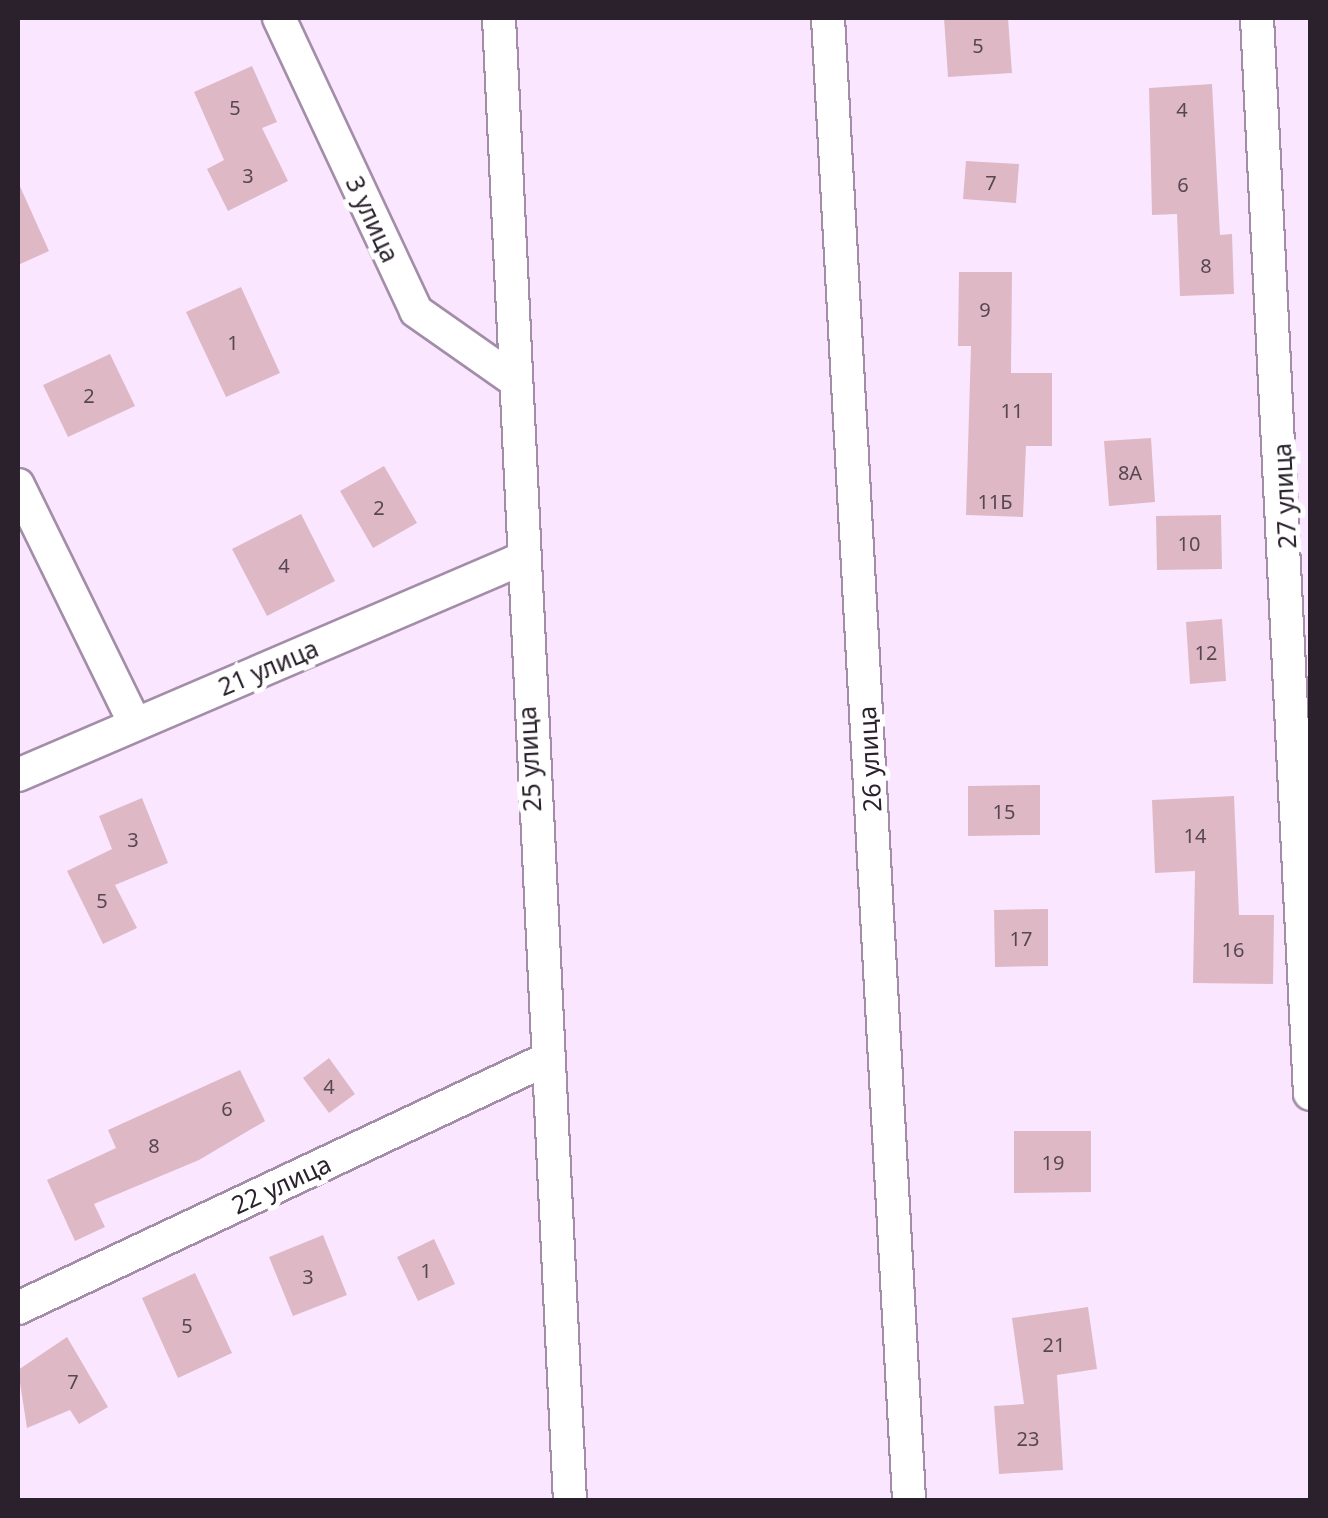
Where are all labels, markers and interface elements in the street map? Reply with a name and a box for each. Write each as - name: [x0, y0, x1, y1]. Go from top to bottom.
- house number: 5: [972, 33, 984, 57]
- house number: 5: [229, 95, 241, 119]
- house number: 4: [1176, 97, 1188, 121]
- house number: 3: [242, 163, 254, 187]
- house number: 7: [985, 170, 997, 194]
- street label: 3 улица: [340, 171, 406, 267]
- house number: 6: [1177, 172, 1189, 196]
- house number: 8: [1200, 253, 1212, 277]
- house number: 9: [979, 297, 991, 321]
- house number: 1: [227, 330, 239, 354]
- house number: 2: [83, 383, 95, 407]
- house number: 11: [1001, 398, 1023, 422]
- street label: 27 улица: [1266, 442, 1302, 550]
- house number: 8А: [1118, 460, 1142, 484]
- house number: 11Б: [977, 489, 1013, 513]
- house number: 2: [373, 495, 385, 519]
- house number: 10: [1178, 531, 1200, 555]
- house number: 4: [278, 553, 290, 577]
- street label: 21 улица: [213, 632, 323, 702]
- house number: 12: [1195, 640, 1217, 664]
- street label: 25 улица: [511, 705, 547, 813]
- street label: 26 улица: [851, 705, 887, 813]
- house number: 15: [993, 799, 1015, 823]
- house number: 14: [1184, 823, 1206, 847]
- house number: 3: [127, 827, 139, 851]
- house number: 5: [96, 888, 108, 912]
- house number: 17: [1010, 926, 1032, 950]
- house number: 16: [1222, 937, 1244, 961]
- house number: 4: [323, 1074, 335, 1098]
- house number: 6: [221, 1096, 233, 1120]
- house number: 8: [148, 1133, 160, 1157]
- street label: 22 улица: [227, 1148, 335, 1220]
- house number: 19: [1042, 1150, 1064, 1174]
- house number: 1: [420, 1258, 432, 1282]
- house number: 3: [302, 1264, 314, 1288]
- house number: 5: [181, 1313, 193, 1337]
- house number: 21: [1043, 1332, 1065, 1356]
- house number: 7: [67, 1369, 79, 1393]
- house number: 23: [1017, 1426, 1039, 1450]

